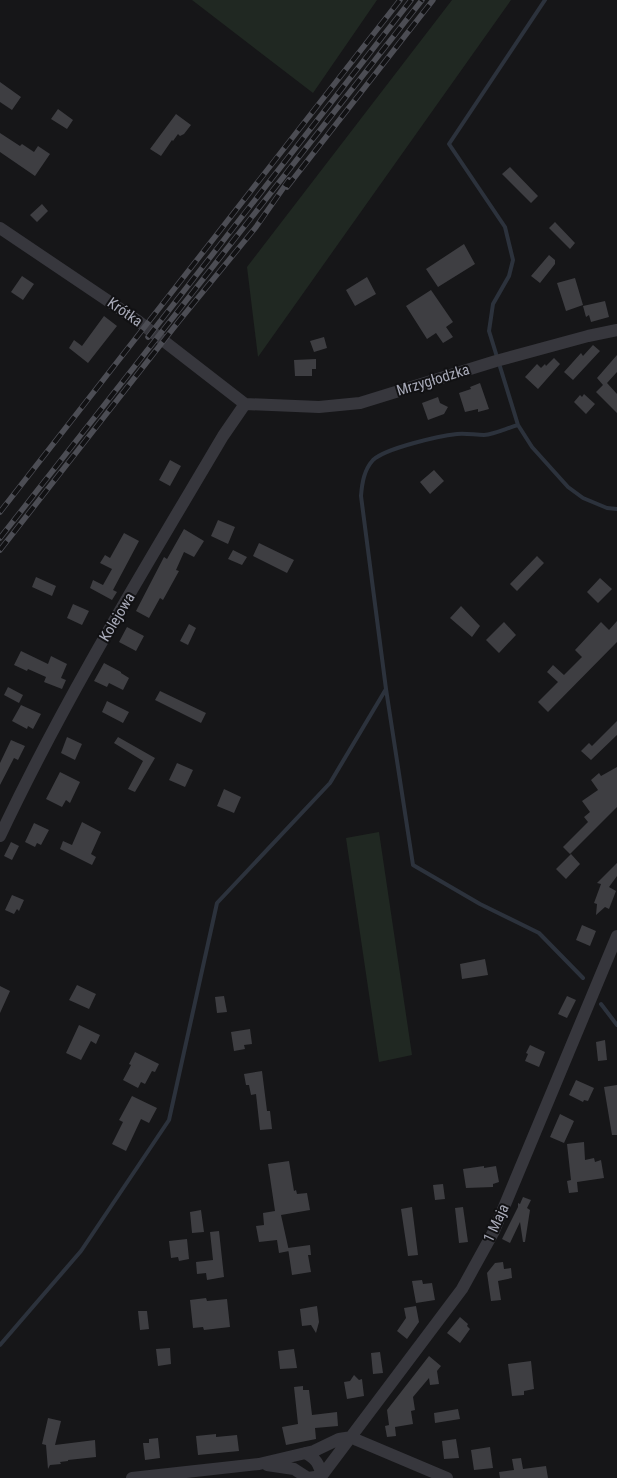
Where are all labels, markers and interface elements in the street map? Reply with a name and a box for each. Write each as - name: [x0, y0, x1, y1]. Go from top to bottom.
- street label: Krótka: [104, 294, 146, 330]
- street label: Mrzygłodzka: [394, 360, 472, 400]
- street label: Kolejowa: [95, 589, 139, 645]
- street label: 1 Maja: [479, 1201, 513, 1245]

